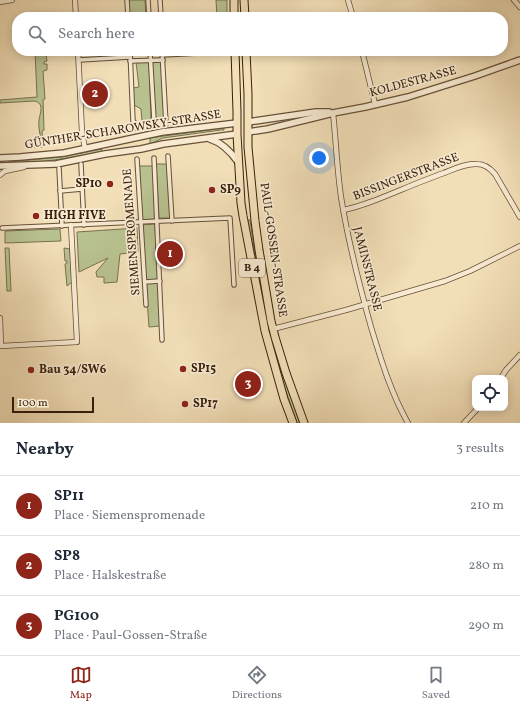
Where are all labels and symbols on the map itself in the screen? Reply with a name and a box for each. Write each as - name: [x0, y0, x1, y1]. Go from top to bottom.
- street label: KOLDESTRASSE: [368, 63, 458, 101]
- pin: 2: [82, 79, 108, 109]
- street label: GÜNTHER-SCHAROWSKY-STRASSE: [24, 106, 222, 153]
- your location: [309, 148, 329, 168]
- street label: BISSINGERSTRASSE: [351, 149, 461, 205]
- street label: SIEMENSPROMENADE: [120, 168, 144, 296]
- place label: SP10: [75, 176, 102, 192]
- marker: SP10: [105, 179, 115, 189]
- place label: SP9: [220, 182, 241, 198]
- street label: PAUL-GOSSEN-STRASSE: [256, 182, 290, 318]
- marker: SP9: [207, 185, 217, 195]
- place label: HIGH FIVE: [44, 208, 106, 224]
- marker: HIGH FIVE: [31, 211, 41, 221]
- street label: JAMINSTRASSE: [349, 225, 385, 313]
- pin: 1: [157, 239, 183, 269]
- road number: B 4: [239, 259, 265, 277]
- place label: SP15: [191, 361, 216, 377]
- place label: Bau 34/SW6: [39, 362, 107, 378]
- marker: SP15: [178, 364, 188, 374]
- marker: Bau 34/SW6: [26, 365, 36, 375]
- pin: 3: [235, 369, 261, 399]
- scale bar: [12, 395, 94, 414]
- place label: SP17: [193, 396, 218, 412]
- marker: SP17: [180, 399, 190, 409]

